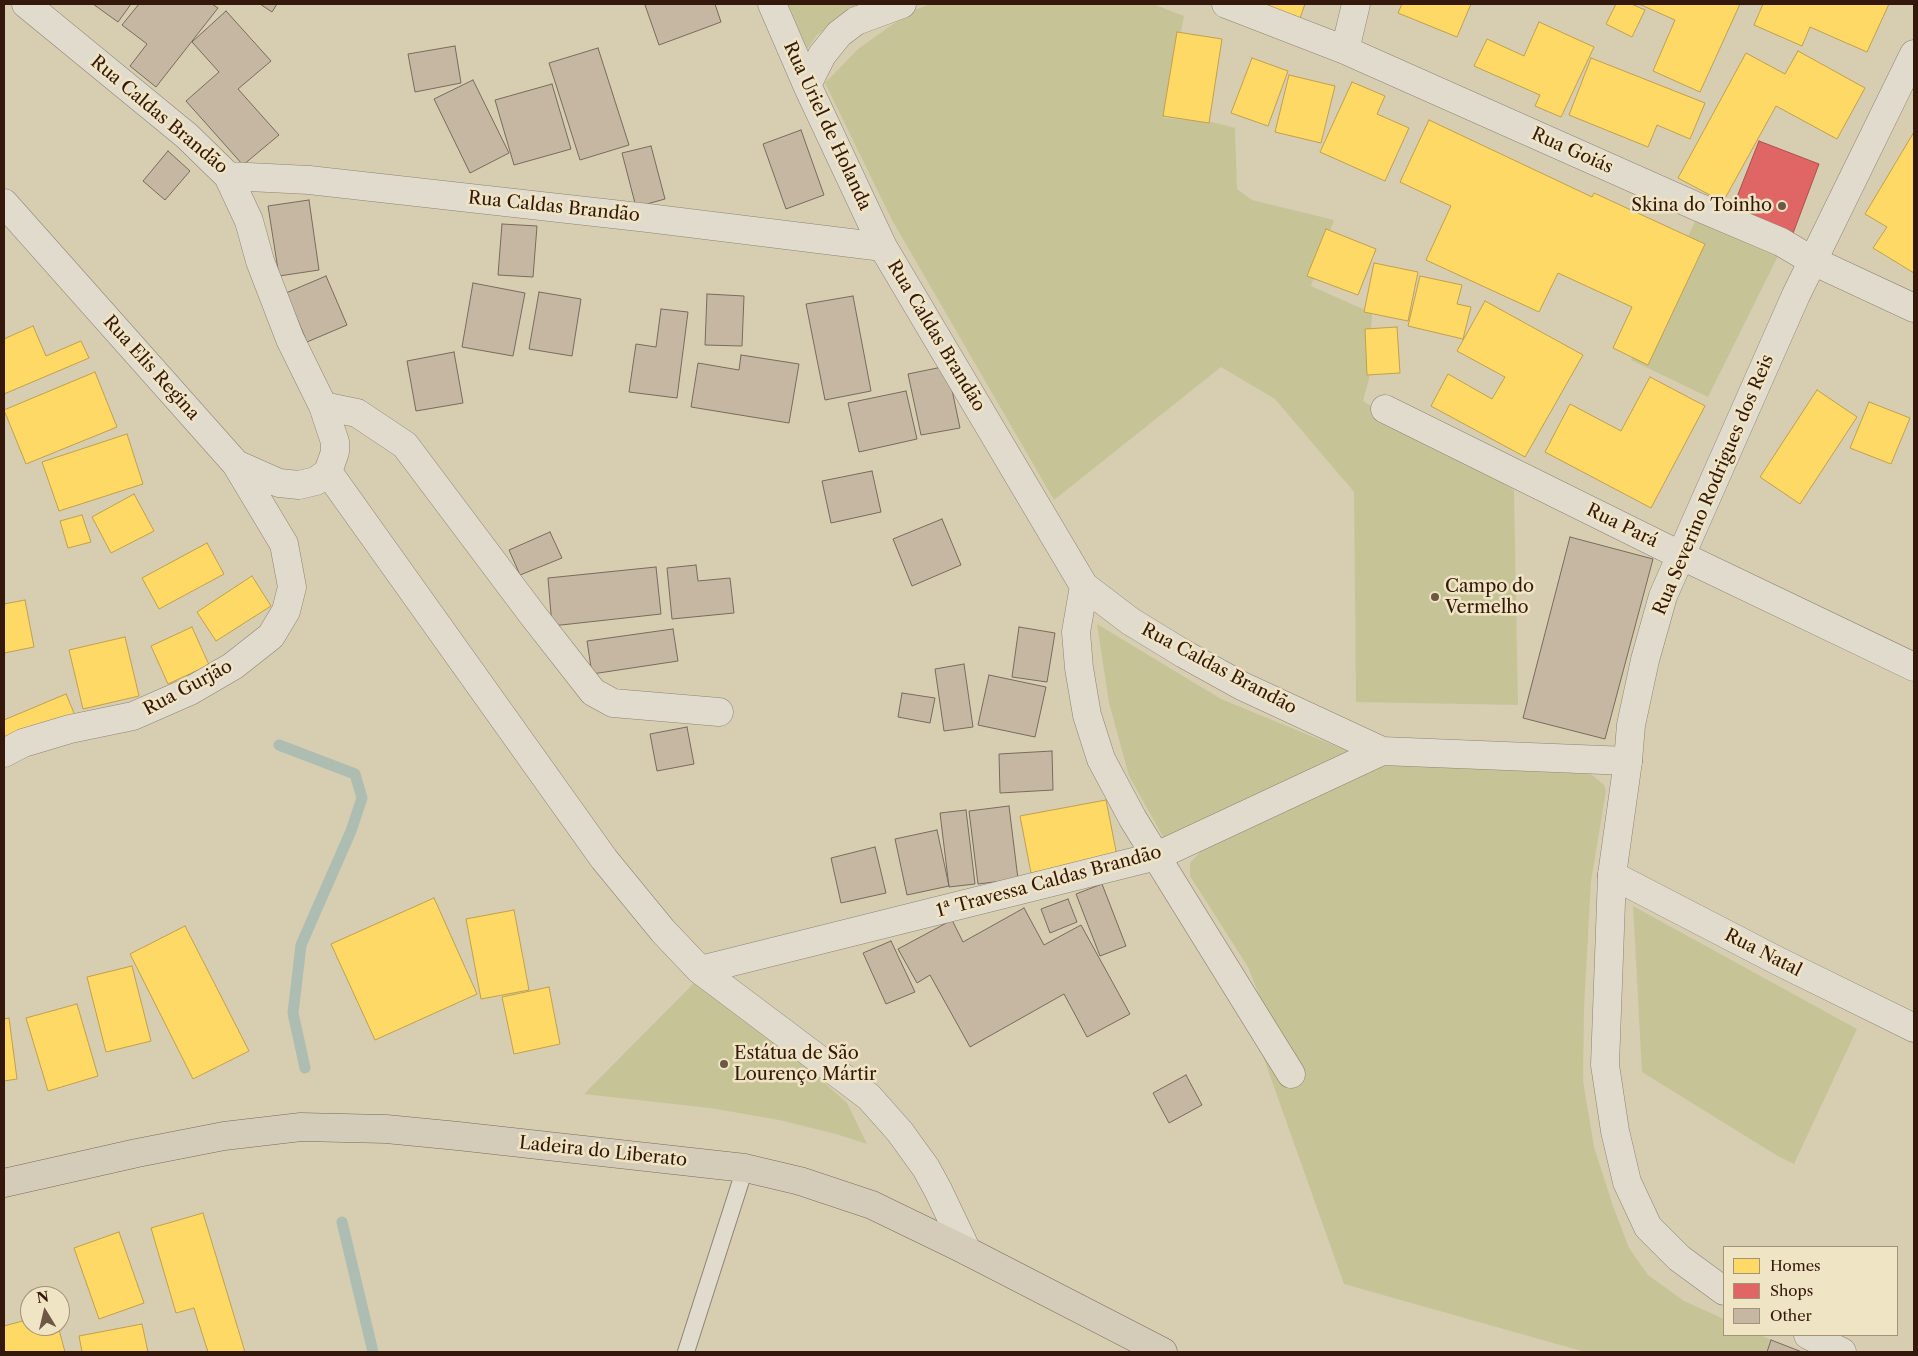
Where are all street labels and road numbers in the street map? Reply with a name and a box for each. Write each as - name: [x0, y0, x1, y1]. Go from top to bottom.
- street label: Rua Uriel de Holanda: [778, 38, 876, 214]
- street label: Rua Caldas Brandão: [86, 51, 232, 179]
- street label: Rua Goiás: [1528, 123, 1616, 179]
- street label: Rua Caldas Brandão: [467, 187, 641, 227]
- street label: Rua Caldas Brandão: [882, 256, 990, 416]
- street label: Rua Elis Regina: [98, 311, 204, 425]
- street label: Rua Severino Rodrigues dos Reis: [1649, 351, 1779, 619]
- street label: Rua Pará: [1583, 499, 1661, 553]
- street label: Rua Caldas Brandão: [1138, 619, 1300, 719]
- street label: Rua Gurjão: [140, 656, 236, 720]
- street label: 1ª Travessa Caldas Brandão: [934, 842, 1164, 922]
- street label: Rua Natal: [1721, 924, 1805, 982]
- street label: Ladeira do Liberato: [518, 1132, 688, 1172]

